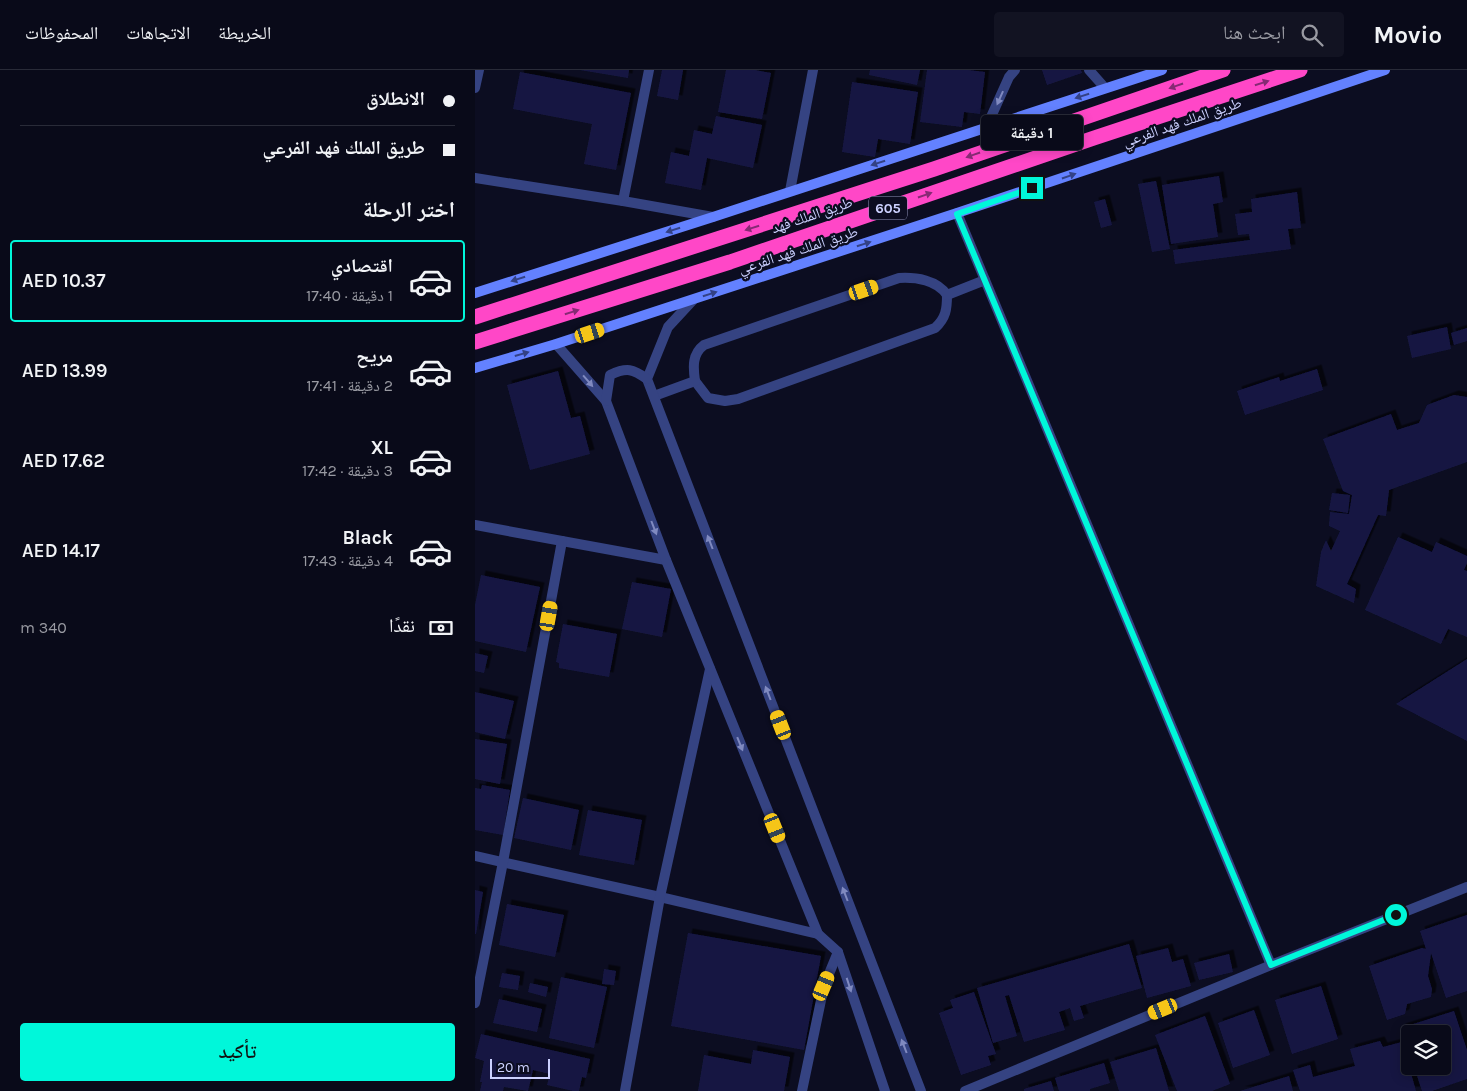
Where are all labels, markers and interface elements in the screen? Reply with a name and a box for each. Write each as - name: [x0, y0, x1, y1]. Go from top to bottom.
- search box: [994, 12, 1344, 57]
- icon: search: [1298, 21, 1326, 49]
- text: Movio: [1374, 21, 1442, 49]
- text: المحفوظات: [25, 22, 98, 44]
- text: الاتجاهات: [126, 22, 190, 44]
- text: الخريطة: [218, 22, 271, 44]
- text: ابحث هنا: [1223, 22, 1286, 44]
- one-way arrow: [1255, 78, 1270, 86]
- one-way arrow: [1169, 82, 1184, 90]
- text: الانطلاق: [366, 88, 425, 110]
- one-way arrow: [995, 91, 1003, 105]
- one-way arrow: [1074, 92, 1089, 100]
- street label: طريق الملك فهد الفرعي: [1120, 93, 1245, 153]
- callout: 1 دقيقة: [981, 116, 1083, 150]
- text: 1 دقيقة: [1011, 123, 1053, 142]
- text: طريق الملك فهد الفرعي: [263, 137, 425, 159]
- one-way arrow: [965, 151, 980, 159]
- one-way arrow: [870, 159, 885, 167]
- one-way arrow: [1061, 172, 1076, 179]
- route end: [1021, 177, 1043, 199]
- one-way arrow: [918, 191, 933, 198]
- street label: طريق الملك فهد: [769, 193, 855, 238]
- road number: 605: [869, 196, 907, 220]
- text: اختر الرحلة: [363, 197, 455, 223]
- street label: طريق الملك فهد الفرعي: [736, 222, 861, 281]
- one-way arrow: [744, 224, 759, 232]
- one-way arrow: [666, 226, 681, 234]
- one-way arrow: [857, 239, 872, 247]
- text: اقتصادي: [331, 255, 393, 277]
- icon: car: [408, 259, 453, 304]
- text: AED 10.37: [22, 270, 106, 292]
- one-way arrow: [511, 275, 526, 283]
- car: [847, 278, 880, 302]
- text: 1 دقيقة · 17:40: [306, 286, 393, 305]
- one-way arrow: [703, 290, 718, 298]
- one-way arrow: [564, 307, 579, 315]
- car: [573, 321, 606, 345]
- text: مريح: [356, 345, 393, 367]
- icon: car: [408, 349, 453, 394]
- one-way arrow: [514, 349, 529, 357]
- text: AED 13.99: [22, 360, 107, 382]
- one-way arrow: [582, 374, 594, 386]
- text: 2 دقيقة · 17:41: [306, 376, 393, 395]
- text: XL: [371, 437, 393, 459]
- icon: car: [408, 439, 453, 484]
- text: AED 17.62: [22, 450, 105, 472]
- text: 3 دقيقة · 17:42: [302, 461, 393, 480]
- one-way arrow: [650, 521, 658, 536]
- text: Black: [342, 527, 393, 549]
- icon: car: [408, 529, 453, 574]
- one-way arrow: [706, 534, 713, 549]
- text: AED 14.17: [22, 540, 100, 562]
- text: 4 دقيقة · 17:43: [302, 551, 393, 570]
- car: [539, 600, 558, 632]
- icon: cash: [427, 614, 455, 642]
- text: نقدًا: [389, 615, 415, 637]
- text: 340 m: [20, 618, 67, 637]
- one-way arrow: [764, 685, 772, 700]
- car: [768, 708, 793, 742]
- one-way arrow: [737, 736, 745, 751]
- car: [762, 811, 787, 845]
- one-way arrow: [841, 887, 849, 901]
- route start: [1385, 904, 1407, 926]
- car: [811, 969, 836, 1003]
- one-way arrow: [846, 977, 854, 992]
- car: [1146, 996, 1179, 1022]
- button: تأكيد: [20, 1023, 455, 1081]
- map controls: [1401, 1025, 1451, 1075]
- button: layers: [1401, 1025, 1451, 1075]
- one-way arrow: [900, 1038, 907, 1053]
- scale bar: [490, 1056, 550, 1079]
- text: 20 m: [497, 1059, 530, 1076]

